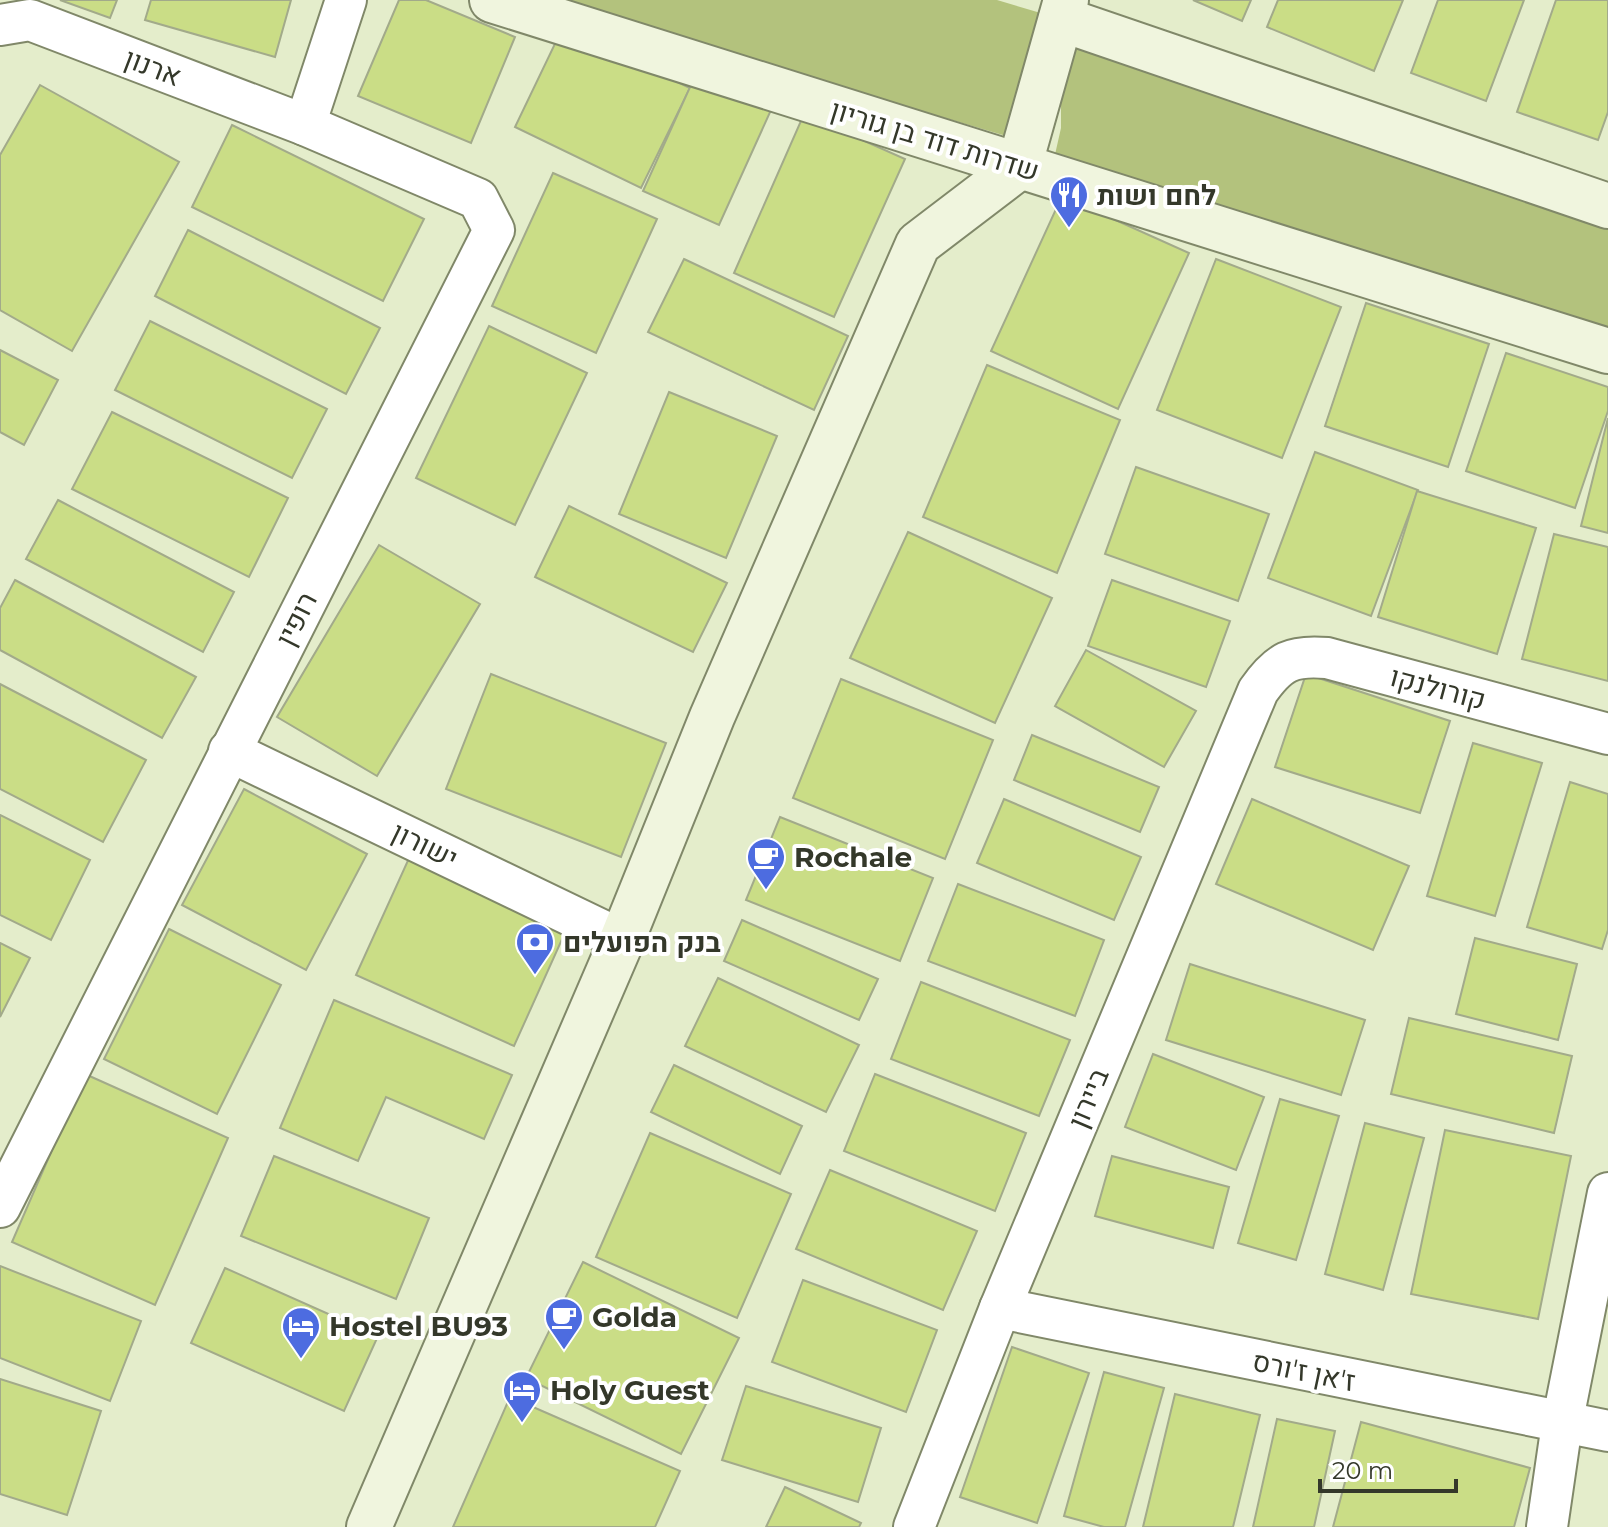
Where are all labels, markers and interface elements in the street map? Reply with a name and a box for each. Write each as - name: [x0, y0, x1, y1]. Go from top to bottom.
- street label: ארנון: [120, 41, 186, 93]
- street label: שדרות דוד בן גוריון: [827, 92, 1043, 188]
- restaurant icon: לחם ושות: [1048, 174, 1090, 229]
- place label: לחם ושות: [1097, 178, 1216, 212]
- street label: רופין: [268, 586, 324, 652]
- street label: קורולנקו: [1386, 659, 1490, 717]
- street label: ישורון: [387, 815, 463, 875]
- cafe icon: Rochale: [745, 836, 787, 891]
- place label: Rochale: [794, 840, 912, 874]
- bank icon: בנק הפועלים: [514, 921, 556, 976]
- place label: בנק הפועלים: [563, 925, 721, 959]
- street label: ביירון: [1060, 1063, 1116, 1133]
- cafe icon: Golda: [543, 1296, 585, 1351]
- place label: Golda: [592, 1300, 677, 1334]
- hotel icon: Hostel BU93: [280, 1305, 322, 1360]
- place label: Hostel BU93: [329, 1309, 508, 1343]
- street label: ז'אן ז'ורס: [1249, 1344, 1359, 1398]
- hotel icon: Holy Guest: [501, 1369, 543, 1424]
- place label: Holy Guest: [550, 1373, 710, 1407]
- scale bar: [1320, 1443, 1456, 1493]
- text: 20 m: [1332, 1456, 1393, 1485]

